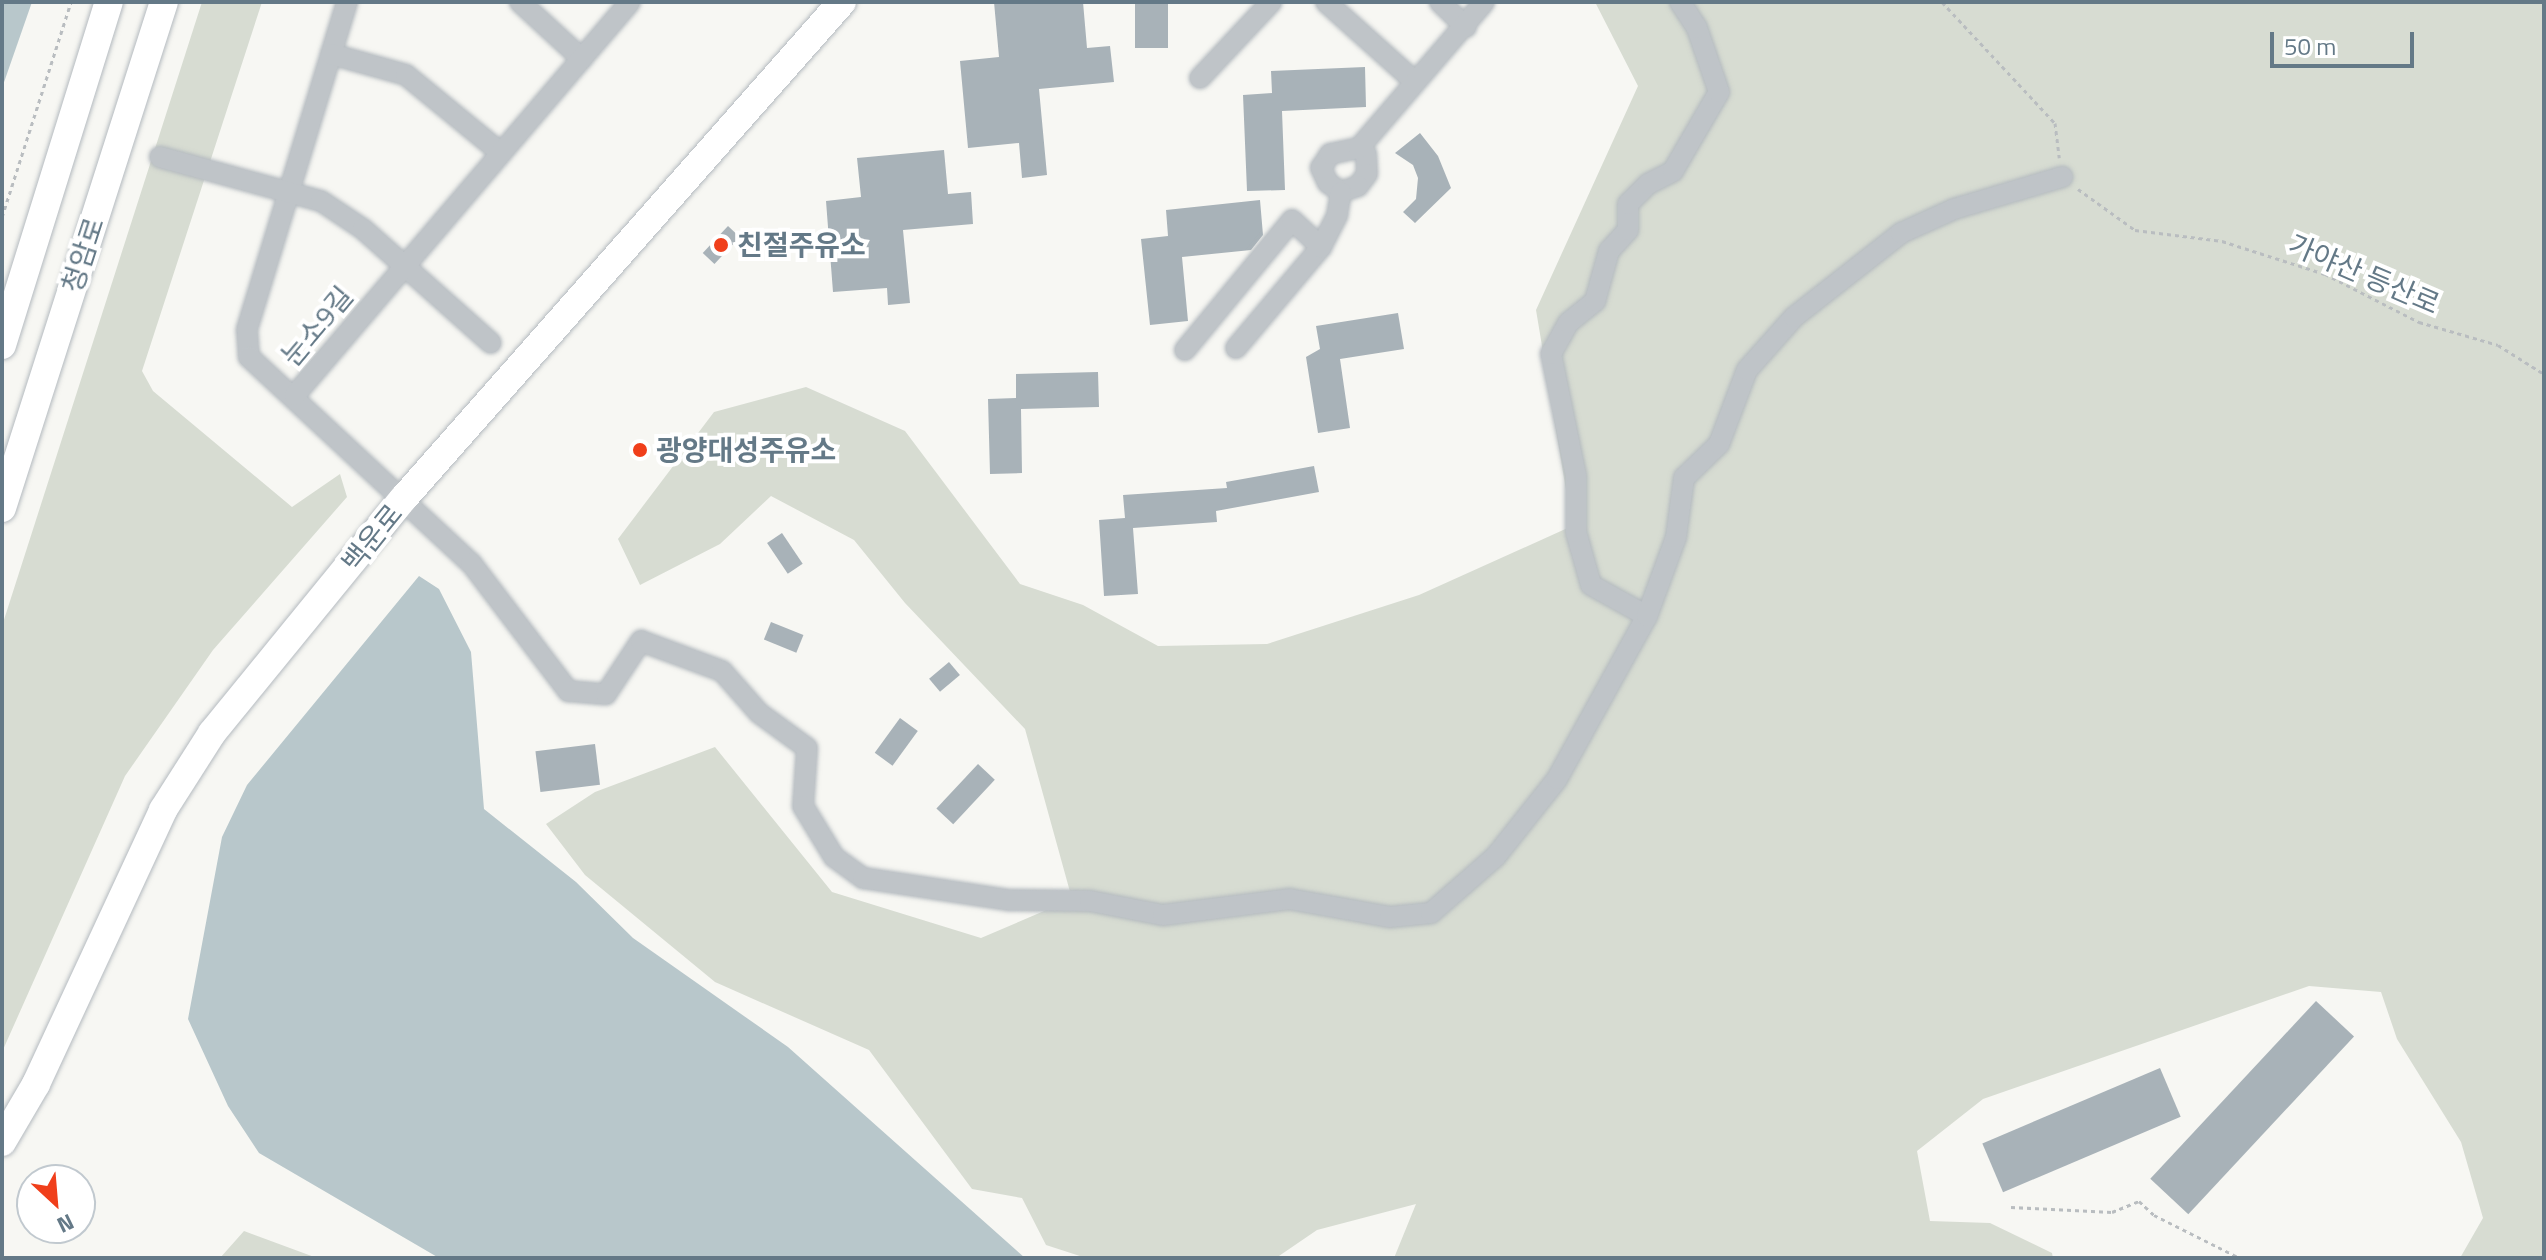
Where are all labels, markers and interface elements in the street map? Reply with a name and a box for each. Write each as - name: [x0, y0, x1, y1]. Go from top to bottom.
- scale bar: [2274, 16, 2418, 66]
- text: 50 m: [2284, 28, 2336, 64]
- street label: 청암로: [55, 213, 111, 297]
- street label: 가야산 등산로: [2283, 227, 2445, 321]
- place label: 친절주유소: [737, 228, 866, 262]
- marker: 친절주유소: [712, 236, 730, 254]
- street label: 눈소9길: [274, 280, 360, 372]
- place label: 광양대성주유소: [656, 433, 836, 467]
- marker: 광양대성주유소: [631, 441, 649, 459]
- street label: 백운로: [335, 497, 409, 579]
- north arrow: [16, 1164, 96, 1244]
- text: N: [51, 1205, 80, 1242]

